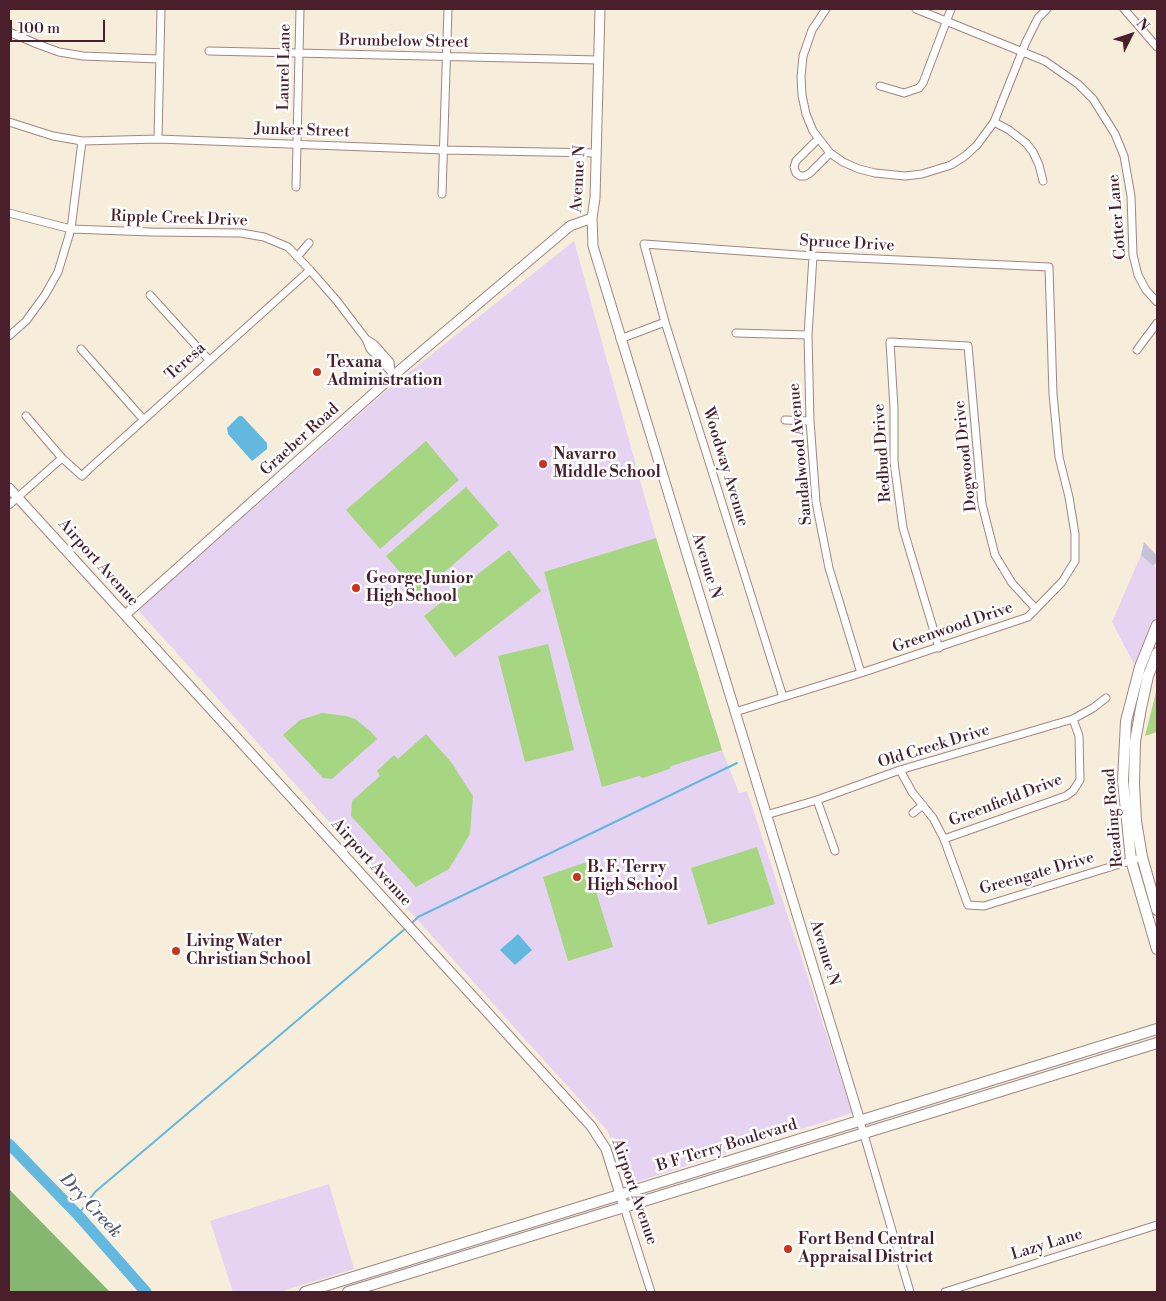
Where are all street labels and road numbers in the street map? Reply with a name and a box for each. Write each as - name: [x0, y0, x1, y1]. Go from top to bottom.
- street label: Laurel Lane: [275, 23, 295, 111]
- street label: Brumbelow Street: [339, 31, 469, 53]
- street label: Junker Street: [254, 120, 350, 142]
- street label: Avenue N: [568, 145, 590, 213]
- street label: Cotter Lane: [1105, 174, 1131, 260]
- street label: Ripple Creek Drive: [110, 207, 248, 231]
- street label: Spruce Drive: [799, 232, 895, 256]
- street label: Teresa: [162, 339, 210, 385]
- street label: Sandalwood Avenue: [785, 382, 817, 526]
- street label: Dogwood Drive: [951, 399, 981, 513]
- street label: Graeber Road: [257, 400, 343, 480]
- street label: Redbud Drive: [870, 403, 896, 503]
- street label: Woodway Avenue: [698, 405, 752, 529]
- street label: Airport Avenue: [54, 515, 142, 611]
- street label: Avenue N: [687, 531, 725, 601]
- street label: Greenwood Drive: [890, 598, 1016, 658]
- street label: Old Creek Drive: [876, 721, 992, 773]
- street label: Reading Road: [1100, 768, 1128, 868]
- street label: Greenfield Drive: [947, 771, 1065, 831]
- street label: Airport Avenue: [327, 815, 415, 911]
- street label: Greengate Drive: [977, 848, 1097, 900]
- street label: Avenue N: [805, 918, 843, 988]
- street label: B F Terry Boulevard: [654, 1115, 800, 1177]
- street label: Airport Avenue: [607, 1136, 661, 1248]
- street label: Lazy Lane: [1009, 1225, 1085, 1265]

